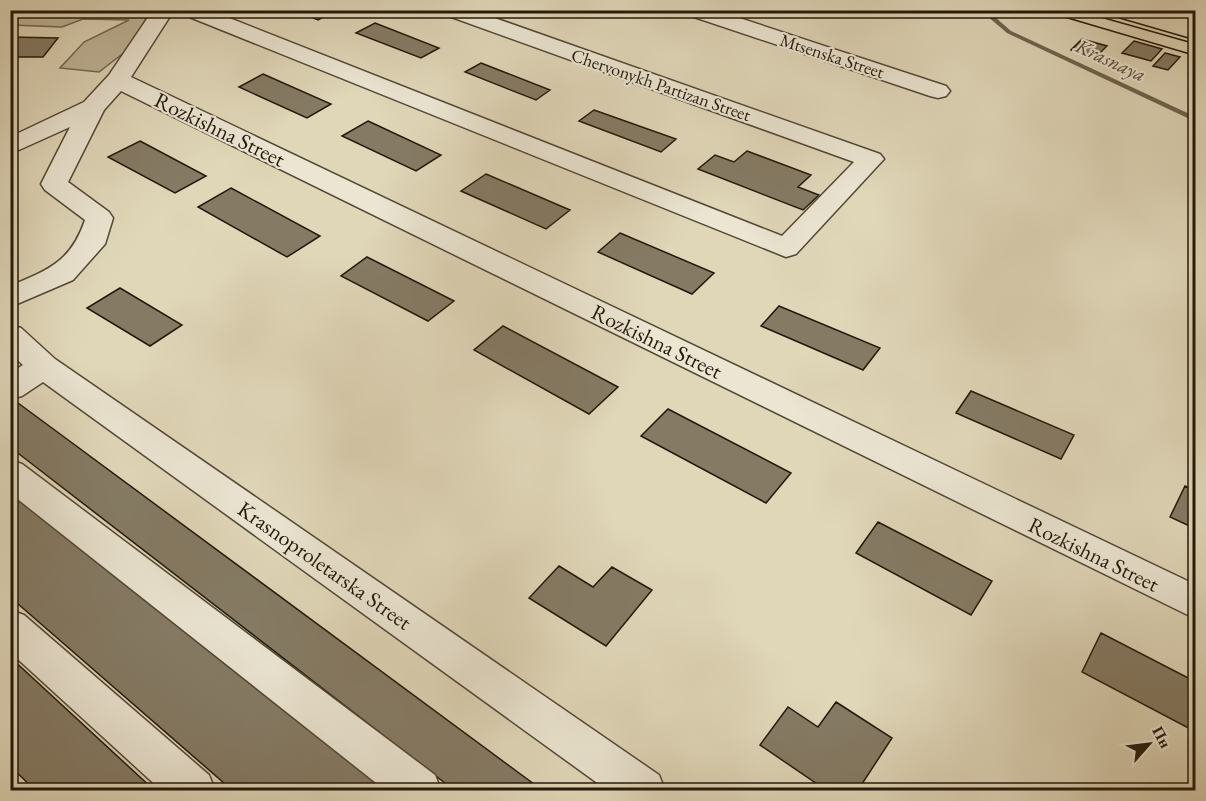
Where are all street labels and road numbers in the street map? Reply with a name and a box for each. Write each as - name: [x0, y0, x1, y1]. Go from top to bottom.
- street label: Mtsenska Street: [777, 28, 887, 83]
- street label: Chervonykh Partizan Street: [568, 43, 754, 126]
- street label: Rozkishna Street: [150, 85, 290, 174]
- street label: Rozkishna Street: [587, 297, 727, 386]
- street label: Krasnoproletarska Street: [232, 494, 417, 636]
- street label: Rozkishna Street: [1024, 510, 1164, 599]

